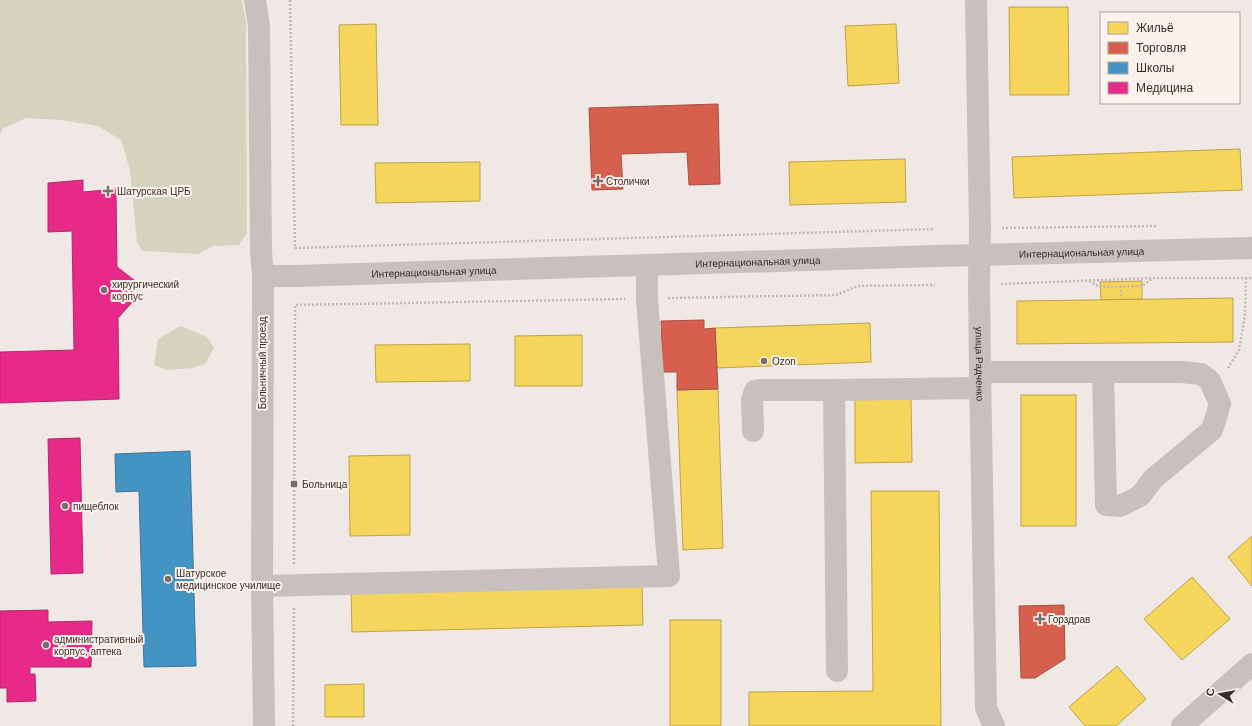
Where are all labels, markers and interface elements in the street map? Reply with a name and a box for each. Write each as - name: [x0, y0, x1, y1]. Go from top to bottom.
- legend: [1100, 12, 1240, 104]
- text: Жильё: [1136, 21, 1174, 35]
- text: Торговля: [1136, 41, 1186, 55]
- text: Школы: [1136, 61, 1174, 75]
- text: Медицина: [1136, 81, 1193, 95]
- marker: Столички: [593, 176, 603, 186]
- place label: Столички: [606, 176, 650, 187]
- marker: Шатурская ЦРБ: [102, 185, 114, 197]
- place label: Шатурская ЦРБ: [117, 186, 191, 197]
- street label: Интернациональная улица: [1019, 246, 1145, 260]
- street label: Интернациональная улица: [695, 255, 821, 269]
- street label: Интернациональная улица: [371, 265, 497, 280]
- place label: хирургический корпус: [112, 279, 179, 302]
- marker: хирургический корпус: [99, 285, 109, 295]
- street label: Больничный проезд: [257, 317, 268, 409]
- street label: улица Радченко: [973, 327, 986, 402]
- marker: Ozon: [759, 356, 769, 366]
- place label: Ozon: [772, 356, 796, 367]
- marker: Больница: [289, 479, 299, 489]
- place label: Больница: [302, 479, 348, 490]
- marker: пищеблок: [60, 501, 70, 511]
- place label: пищеблок: [73, 501, 119, 512]
- place label: Шатурское медицинское училище: [176, 568, 281, 591]
- marker: Шатурское медицинское училище: [163, 574, 173, 584]
- marker: Горздрав: [1035, 614, 1045, 624]
- place label: Горздрав: [1048, 614, 1090, 625]
- place label: административный корпус, аптека: [54, 634, 143, 657]
- marker: административный корпус, аптека: [41, 640, 51, 650]
- north arrow: [1200, 674, 1240, 714]
- text: С: [1204, 687, 1217, 697]

